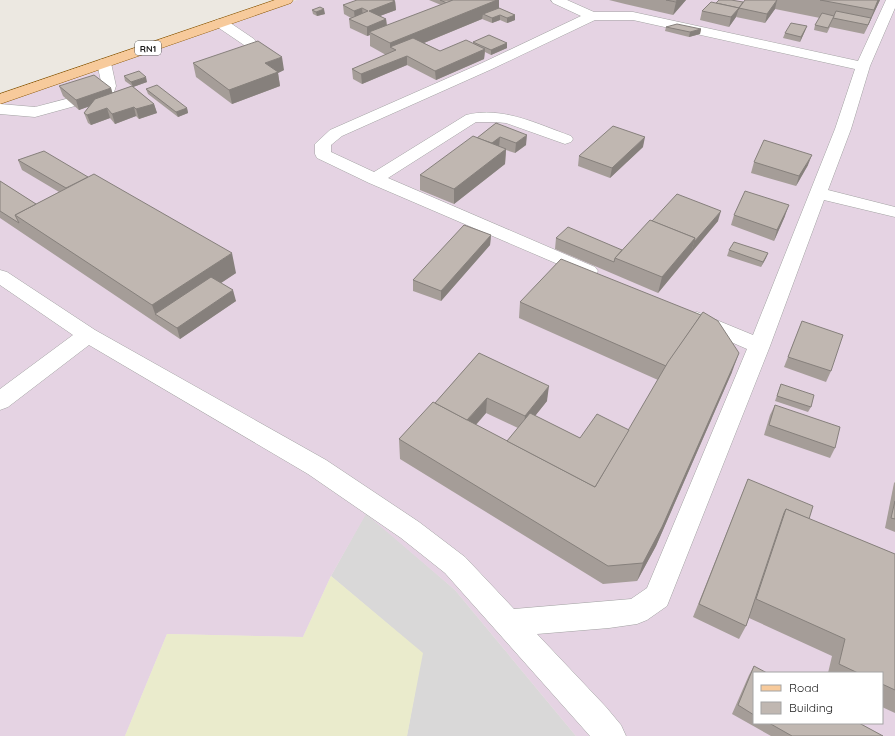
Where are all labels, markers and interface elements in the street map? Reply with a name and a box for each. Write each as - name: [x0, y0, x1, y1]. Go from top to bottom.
- road number: RN1: [135, 41, 161, 55]
- legend: [753, 672, 883, 724]
- text: Road: [789, 680, 819, 695]
- text: Building: [789, 700, 833, 715]

